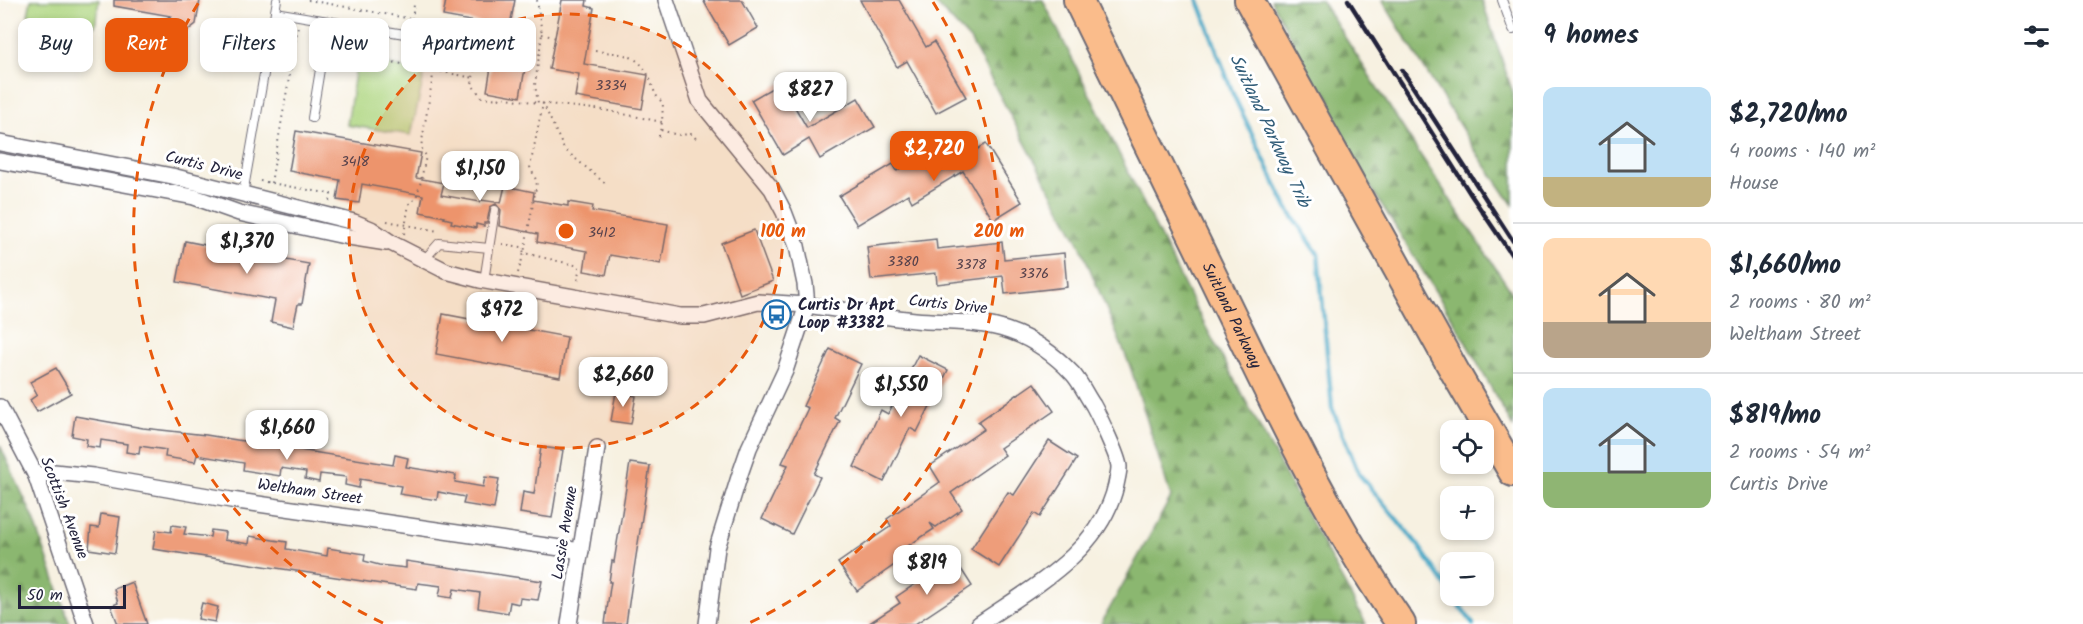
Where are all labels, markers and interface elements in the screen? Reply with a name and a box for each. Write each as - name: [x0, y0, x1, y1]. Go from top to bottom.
- text: 9 homes: [1543, 15, 1639, 57]
- chip: Buy: [18, 18, 93, 72]
- chip: Rent: [105, 18, 188, 72]
- chip: Filters: [200, 18, 297, 72]
- chip: New: [309, 18, 389, 72]
- chip: Apartment: [401, 18, 536, 72]
- icon: filters: [2020, 20, 2053, 53]
- water label: Suitland Parkway Trib: [1221, 50, 1318, 215]
- pin: $827: [774, 72, 846, 123]
- house number: 3334: [595, 75, 627, 97]
- text: $827: [788, 75, 832, 107]
- text: $2,720/mo: [1729, 94, 1848, 136]
- icon: home: [1591, 111, 1663, 183]
- pin: $2,720: [885, 131, 983, 182]
- text: $2,720: [904, 134, 964, 166]
- text: 4 rooms · 140 m²: [1729, 136, 1875, 168]
- street label: Curtis Drive: [163, 144, 245, 188]
- house number: 3418: [341, 151, 370, 173]
- pin: $1,150: [431, 151, 529, 202]
- text: $1,150: [455, 154, 505, 186]
- text: House: [1729, 168, 1779, 200]
- text: 100 m: [760, 218, 806, 247]
- text: 200 m: [974, 218, 1025, 247]
- centre of rings: [556, 221, 576, 241]
- house number: 3412: [588, 222, 616, 244]
- pin: $1,370: [198, 224, 296, 275]
- text: $1,370: [220, 227, 274, 259]
- text: $1,660/mo: [1729, 245, 1841, 287]
- house number: 3380: [887, 251, 919, 273]
- house number: 3378: [956, 254, 987, 276]
- street label: Suitland Parkway: [1195, 258, 1268, 373]
- icon: home: [1591, 262, 1663, 334]
- house number: 3376: [1019, 263, 1049, 285]
- text: 2 rooms · 80 m²: [1729, 287, 1871, 319]
- street label: Curtis Drive: [907, 288, 989, 322]
- pin: $972: [466, 292, 538, 343]
- place label: Curtis Dr Apt Loop #3382: [798, 293, 896, 336]
- text: $972: [480, 295, 524, 327]
- bus stop icon: Curtis Dr Apt Loop #3382: [761, 298, 793, 330]
- text: Weltham Street: [1729, 319, 1861, 351]
- pin: $2,660: [574, 357, 672, 408]
- text: $2,660: [593, 360, 653, 392]
- pin: $1,550: [852, 367, 950, 418]
- text: $1,550: [874, 370, 928, 402]
- text: $819/mo: [1729, 395, 1821, 437]
- pin: $1,660: [238, 410, 336, 461]
- icon: home: [1591, 412, 1663, 484]
- text: $1,660: [259, 413, 315, 445]
- map controls: [1440, 420, 1494, 606]
- button: locate: [1440, 420, 1494, 474]
- text: 2 rooms · 54 m²: [1729, 437, 1870, 469]
- street label: Scottish Avenue: [33, 453, 95, 563]
- text: Curtis Drive: [1729, 469, 1828, 501]
- street label: Weltham Street: [256, 472, 365, 512]
- street label: Lassie Avenue: [545, 484, 585, 582]
- button: +: [1440, 486, 1494, 540]
- pin: $819: [891, 545, 963, 596]
- text: $819: [907, 548, 947, 580]
- button: −: [1440, 552, 1494, 606]
- scale bar: [18, 582, 126, 610]
- text: 50 m: [27, 583, 63, 608]

